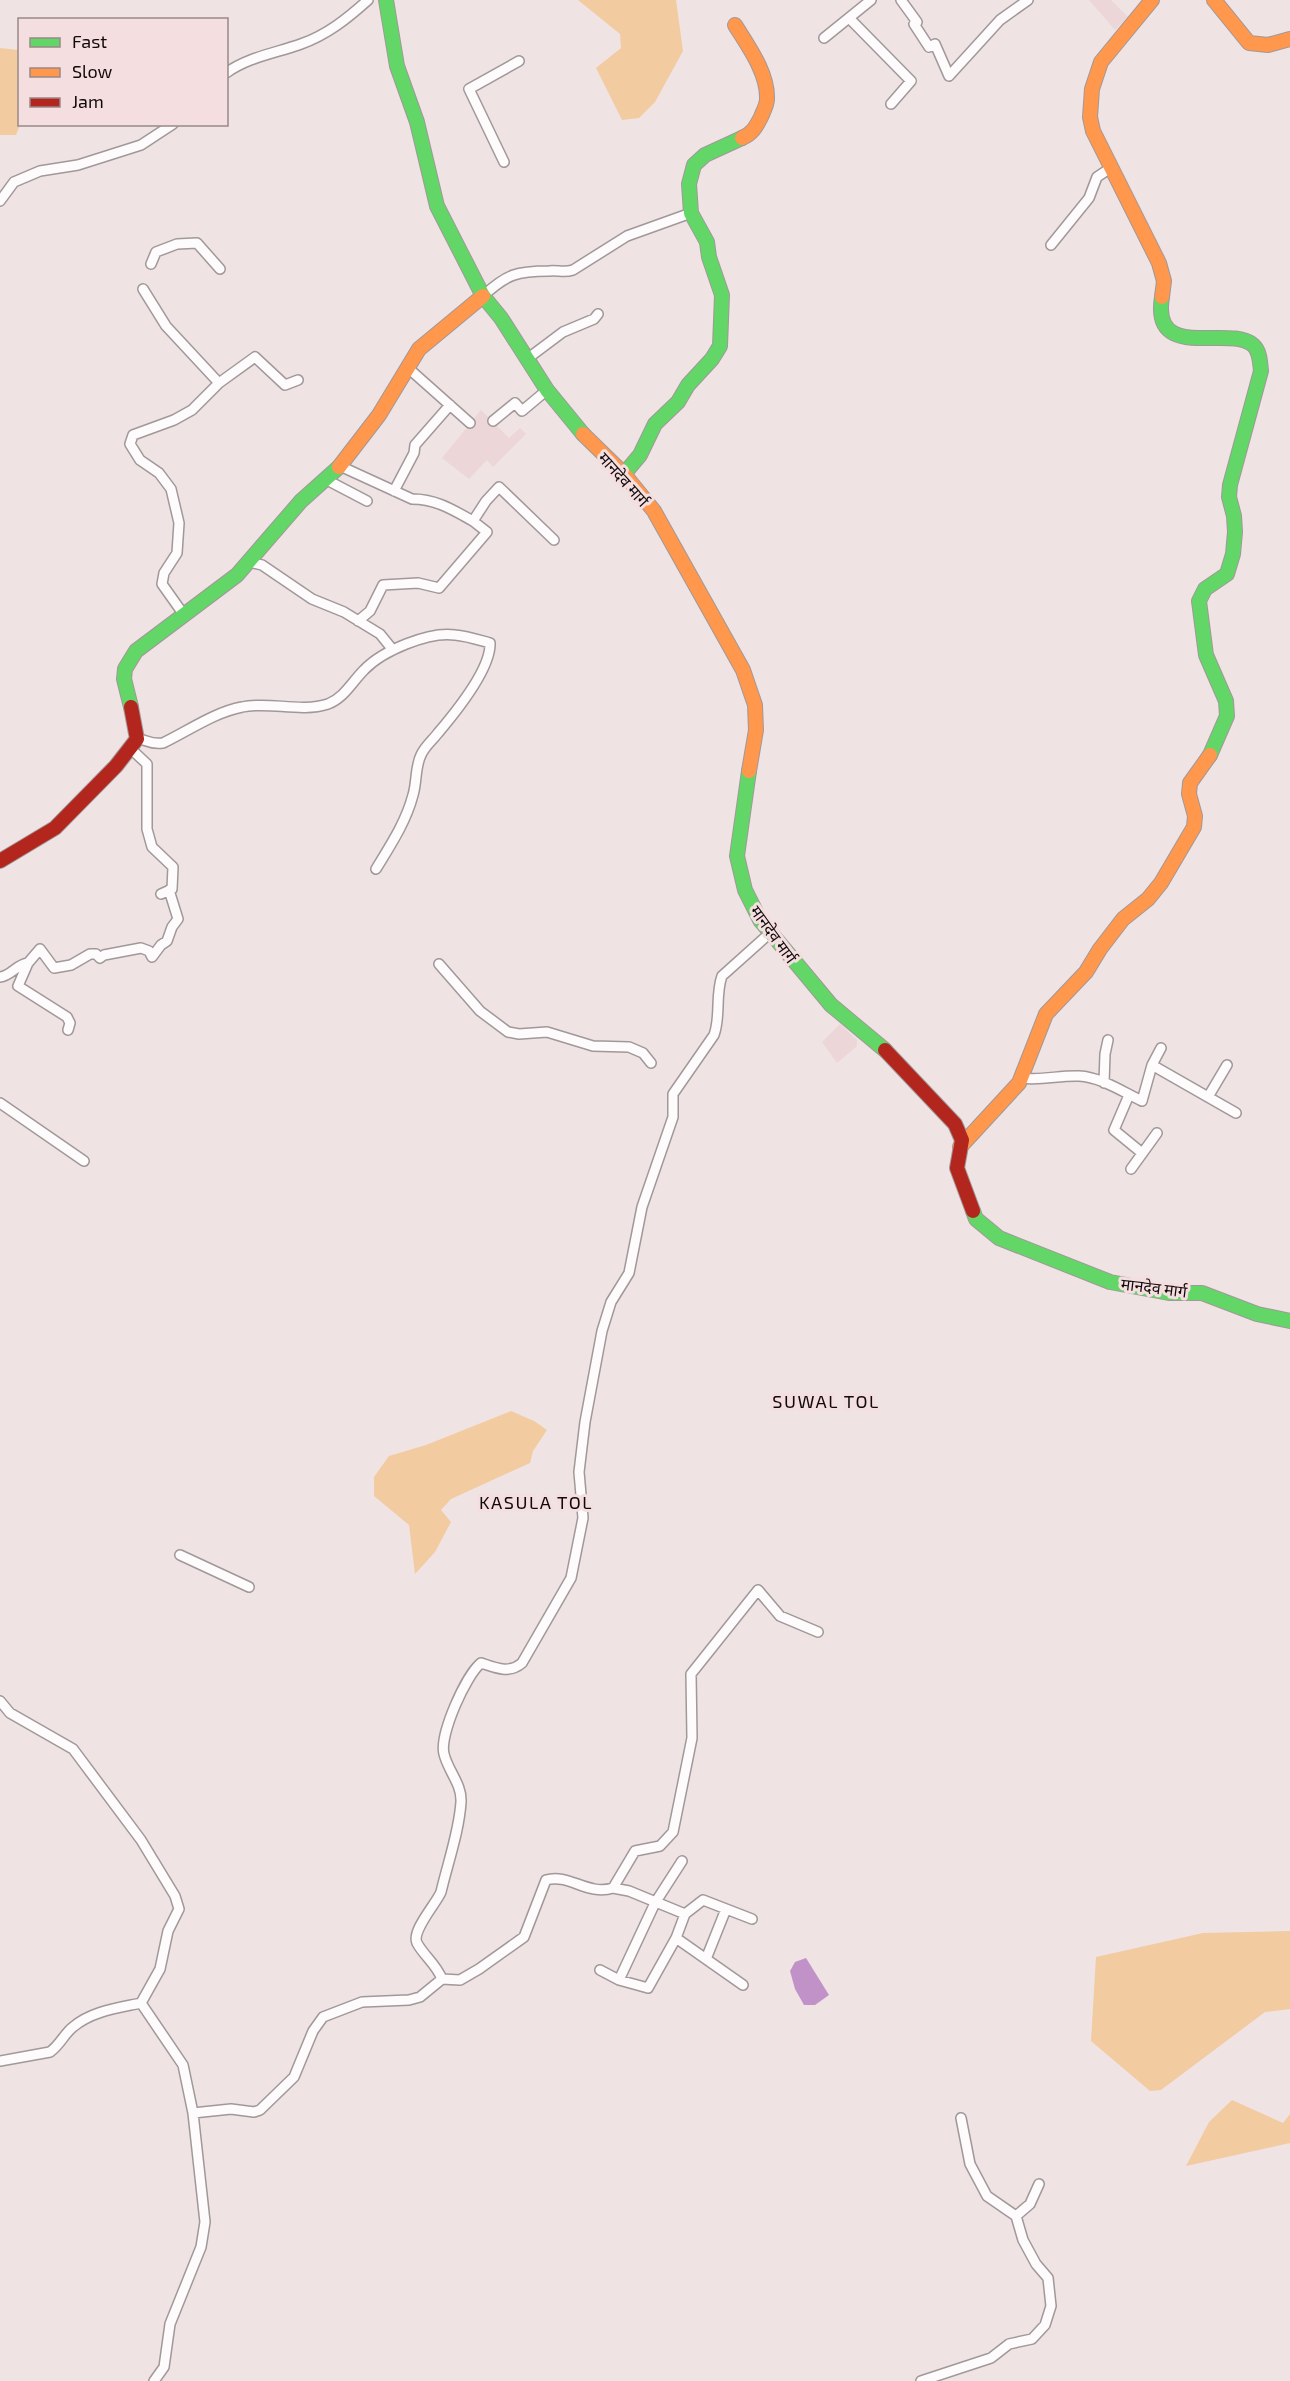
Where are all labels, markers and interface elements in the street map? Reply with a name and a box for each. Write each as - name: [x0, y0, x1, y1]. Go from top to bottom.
- legend: [18, 18, 228, 126]
- text: Fast: [72, 30, 107, 52]
- text: Slow: [72, 60, 113, 82]
- text: Jam: [72, 90, 104, 112]
- street label: मानदेव मार्ग: [595, 448, 654, 511]
- street label: मानदेव मार्ग: [747, 902, 802, 967]
- street label: मानदेव मार्ग: [1120, 1274, 1189, 1301]
- district label: SUWAL TOL: [772, 1390, 880, 1412]
- district label: KASULA TOL: [479, 1491, 593, 1513]

